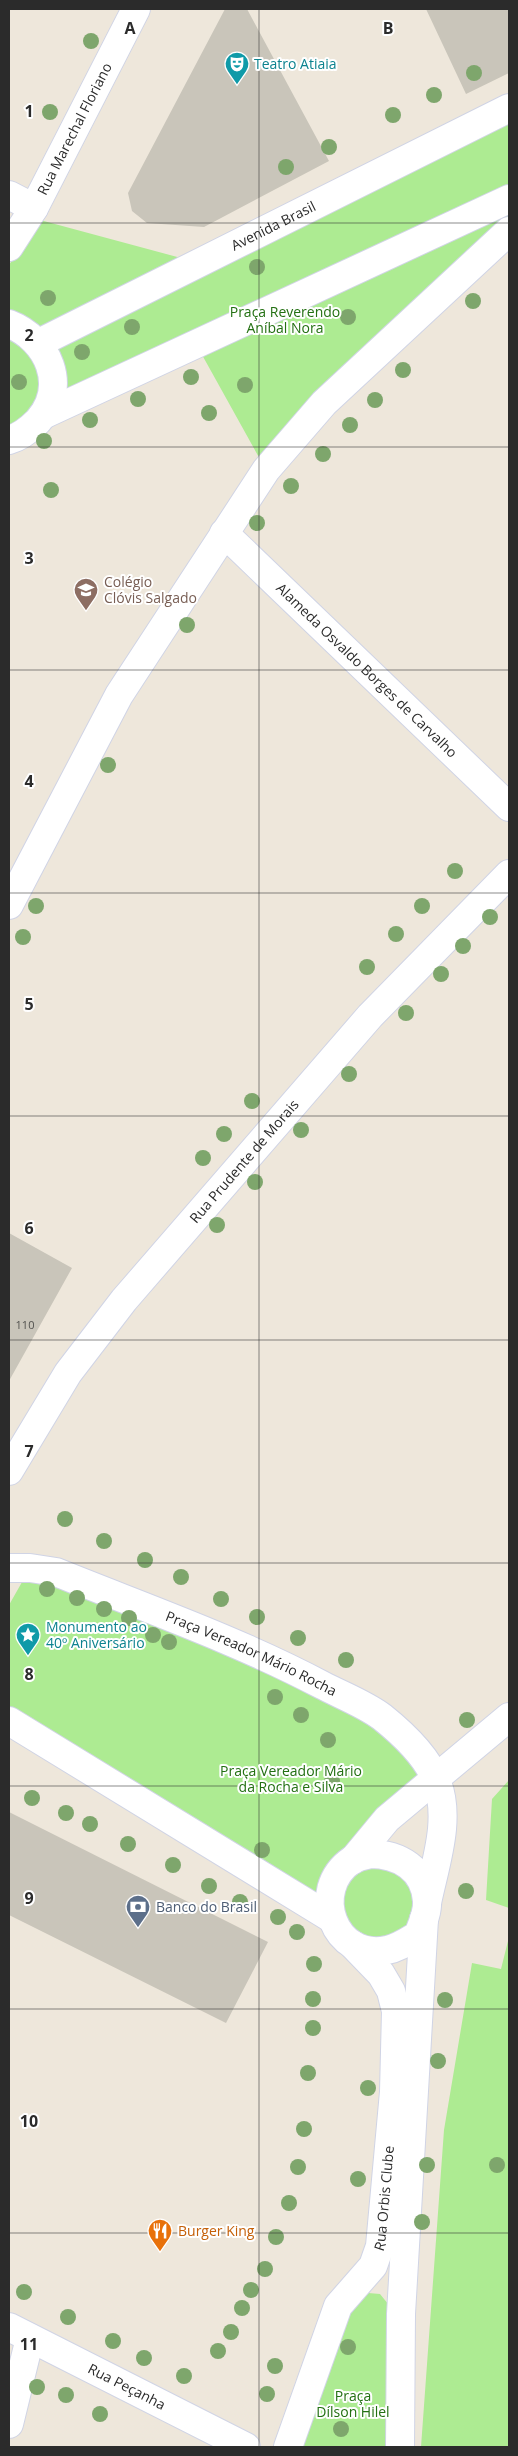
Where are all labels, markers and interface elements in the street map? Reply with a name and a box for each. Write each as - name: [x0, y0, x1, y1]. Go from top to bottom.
- text: A: [124, 17, 136, 39]
- text: B: [383, 17, 393, 39]
- theatre icon: Teatro Atiaia: [224, 51, 250, 85]
- place label: Teatro Atiaia: [254, 54, 337, 73]
- street label: Rua Marechal Floriano: [32, 59, 116, 198]
- text: 1: [24, 100, 34, 122]
- street label: Avenida Brasil: [228, 196, 319, 254]
- park label: Praça Reverendo Aníbal Nora: [230, 302, 340, 337]
- text: 2: [24, 324, 34, 346]
- text: 3: [24, 547, 34, 569]
- place label: Colégio Clóvis Salgado: [104, 572, 197, 607]
- school or university icon: Colégio Clóvis Salgado: [73, 577, 99, 611]
- street label: Alameda Osvaldo Borges de Carvalho: [272, 578, 462, 761]
- text: 4: [24, 770, 34, 792]
- text: 5: [24, 993, 34, 1015]
- street label: Rua Prudente de Morais: [185, 1095, 303, 1227]
- text: 6: [24, 1217, 34, 1239]
- house number: 110: [16, 1317, 34, 1332]
- text: 7: [24, 1440, 34, 1462]
- street label: Praça Vereador Mário Rocha: [163, 1606, 340, 1700]
- place label: Monumento ao 40º Aniversário: [46, 1617, 147, 1652]
- place icon: Monumento ao 40º Aniversário: [15, 1622, 41, 1656]
- text: 8: [24, 1663, 34, 1685]
- park label: Praça Vereador Mário da Rocha e Silva: [220, 1761, 362, 1796]
- text: 9: [24, 1887, 34, 1909]
- bank icon: Banco do Brasil: [125, 1894, 151, 1928]
- place label: Banco do Brasil: [156, 1897, 257, 1916]
- text: 10: [20, 2110, 38, 2132]
- street label: Rua Orbis Clube: [369, 2145, 398, 2253]
- restaurant icon: Burger King: [147, 2218, 173, 2252]
- place label: Burger King: [178, 2221, 255, 2240]
- text: 11: [20, 2333, 38, 2355]
- street label: Rua Peçanha: [85, 2359, 169, 2414]
- park label: Praça Dílson Hilel: [316, 2386, 390, 2421]

